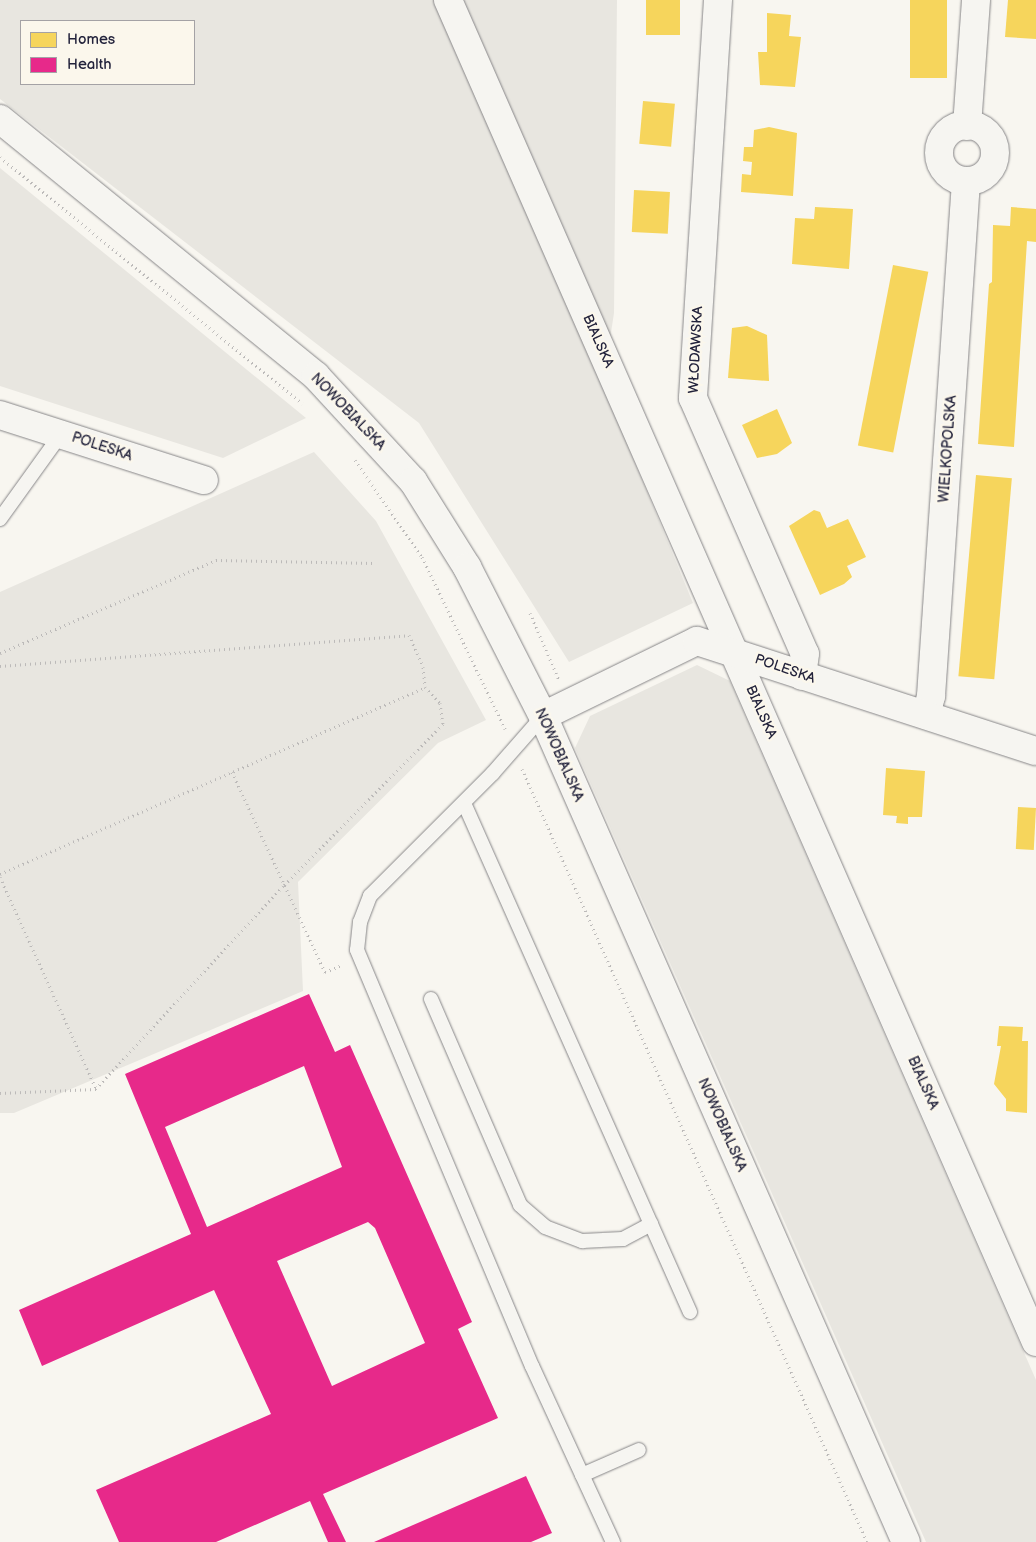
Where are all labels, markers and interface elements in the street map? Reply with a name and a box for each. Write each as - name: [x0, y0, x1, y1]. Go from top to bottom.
- legend: [20, 20, 195, 85]
- text: Homes: [67, 30, 115, 49]
- text: Health: [67, 55, 112, 74]
- street label: WŁODAWSKA: [685, 306, 707, 394]
- street label: BIALSKA: [579, 312, 617, 370]
- street label: NOWOBIALSKA: [307, 370, 389, 454]
- street label: WIELKOPOLSKA: [936, 395, 960, 503]
- street label: POLESKA: [70, 429, 134, 465]
- street label: POLESKA: [753, 651, 817, 687]
- street label: BIALSKA: [742, 683, 780, 741]
- street label: NOWOBIALSKA: [531, 706, 587, 804]
- street label: BIALSKA: [904, 1054, 942, 1112]
- street label: NOWOBIALSKA: [694, 1076, 750, 1174]

